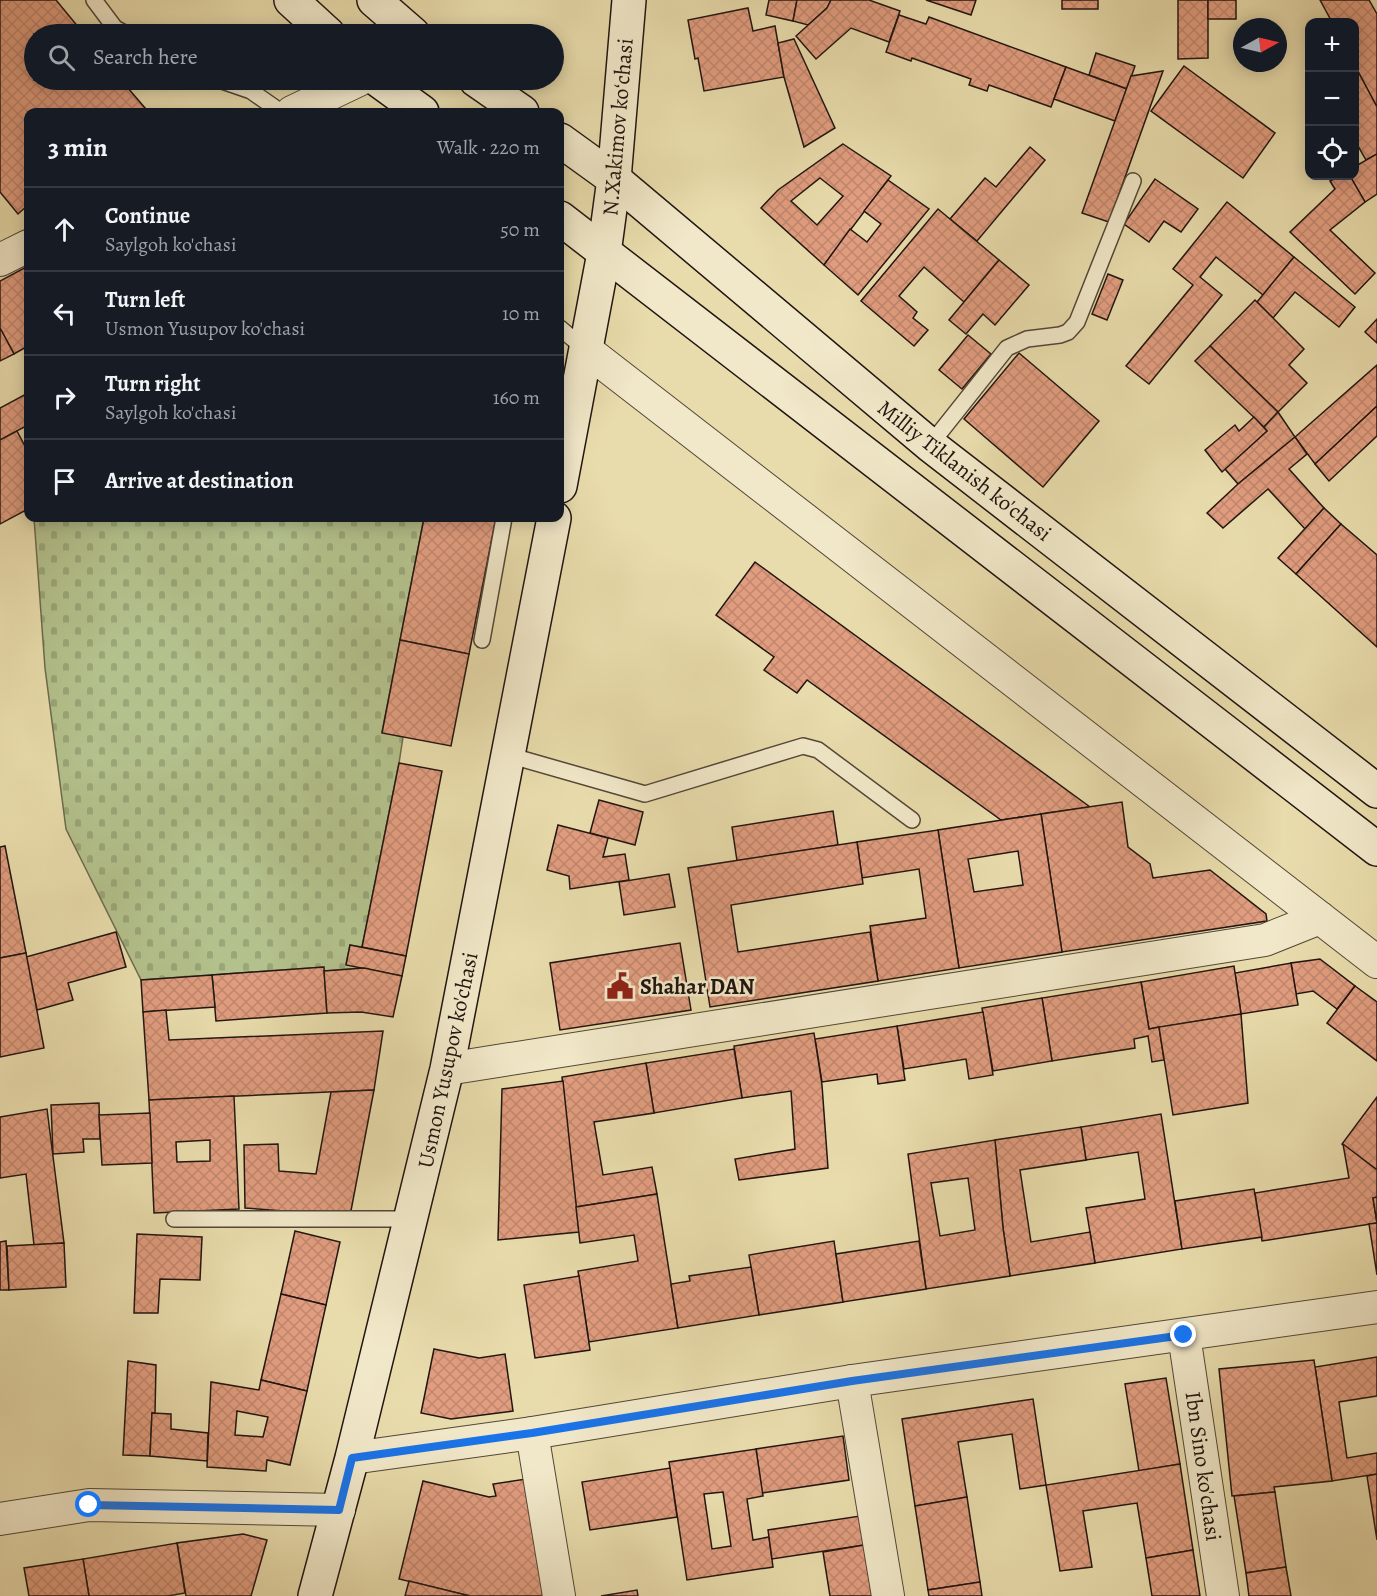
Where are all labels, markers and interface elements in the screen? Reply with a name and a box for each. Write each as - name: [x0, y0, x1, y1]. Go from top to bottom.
- north arrow: [1233, 18, 1287, 72]
- map controls: [1305, 18, 1359, 180]
- button: +: [1305, 18, 1359, 72]
- search box: [24, 24, 564, 90]
- street label: N.Xakimov koʻchasi: [595, 37, 641, 217]
- icon: search: [45, 41, 78, 74]
- text: Search here: [93, 42, 198, 72]
- button: −: [1305, 72, 1359, 126]
- button: locate: [1305, 126, 1359, 180]
- text: 3 min: [48, 130, 108, 165]
- text: Walk · 220 m: [437, 134, 540, 161]
- text: Continue: [105, 201, 190, 231]
- icon: ahead: [48, 213, 81, 246]
- text: 50 m: [500, 216, 540, 243]
- text: Saylgoh ko'chasi: [105, 231, 237, 258]
- text: Turn left: [105, 285, 185, 315]
- icon: left: [48, 297, 81, 330]
- text: 10 m: [502, 300, 540, 327]
- text: Usmon Yusupov ko'chasi: [105, 315, 305, 342]
- text: Turn right: [105, 369, 201, 399]
- icon: right: [48, 381, 81, 414]
- text: 160 m: [493, 384, 540, 411]
- street label: Milliy Tiklanish ko'chasi: [871, 393, 1058, 548]
- text: Saylgoh ko'chasi: [105, 399, 237, 426]
- icon: arrive: [48, 465, 81, 498]
- text: Arrive at destination: [105, 466, 294, 496]
- street label: Usmon Yusupov ko'chasi: [410, 949, 486, 1171]
- public building icon: Shahar DAN: [605, 971, 635, 1001]
- place label: Shahar DAN: [640, 972, 755, 1002]
- route end: [1170, 1321, 1196, 1347]
- street label: Ibn Sino ko'chasi: [1178, 1389, 1228, 1543]
- route start: [75, 1491, 101, 1517]

